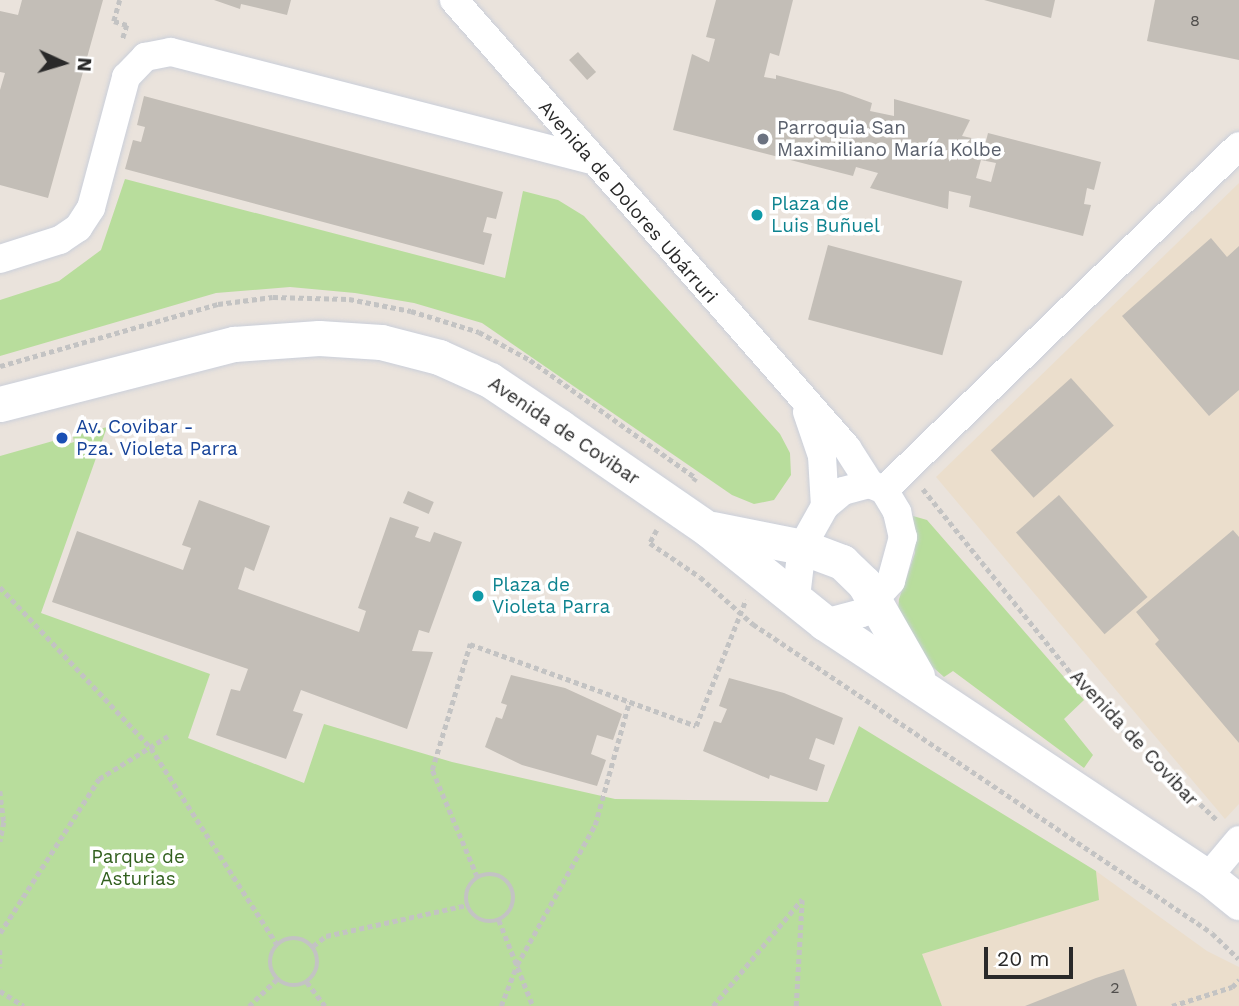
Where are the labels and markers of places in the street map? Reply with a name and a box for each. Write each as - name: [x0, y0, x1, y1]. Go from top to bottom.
- place label: Parroquia San Maximiliano María Kolbe: [777, 117, 1002, 161]
- marker: Parroquia San Maximiliano María Kolbe: [755, 131, 771, 147]
- place label: Plaza de Luis Buñuel: [771, 193, 880, 237]
- marker: Plaza de Luis Buñuel: [749, 207, 765, 223]
- place label: Av. Covibar - Pza. Violeta Parra: [76, 416, 239, 460]
- marker: Av. Covibar - Pza. Violeta Parra: [54, 430, 70, 446]
- place label: Plaza de Violeta Parra: [492, 574, 611, 618]
- marker: Plaza de Violeta Parra: [470, 588, 486, 604]

